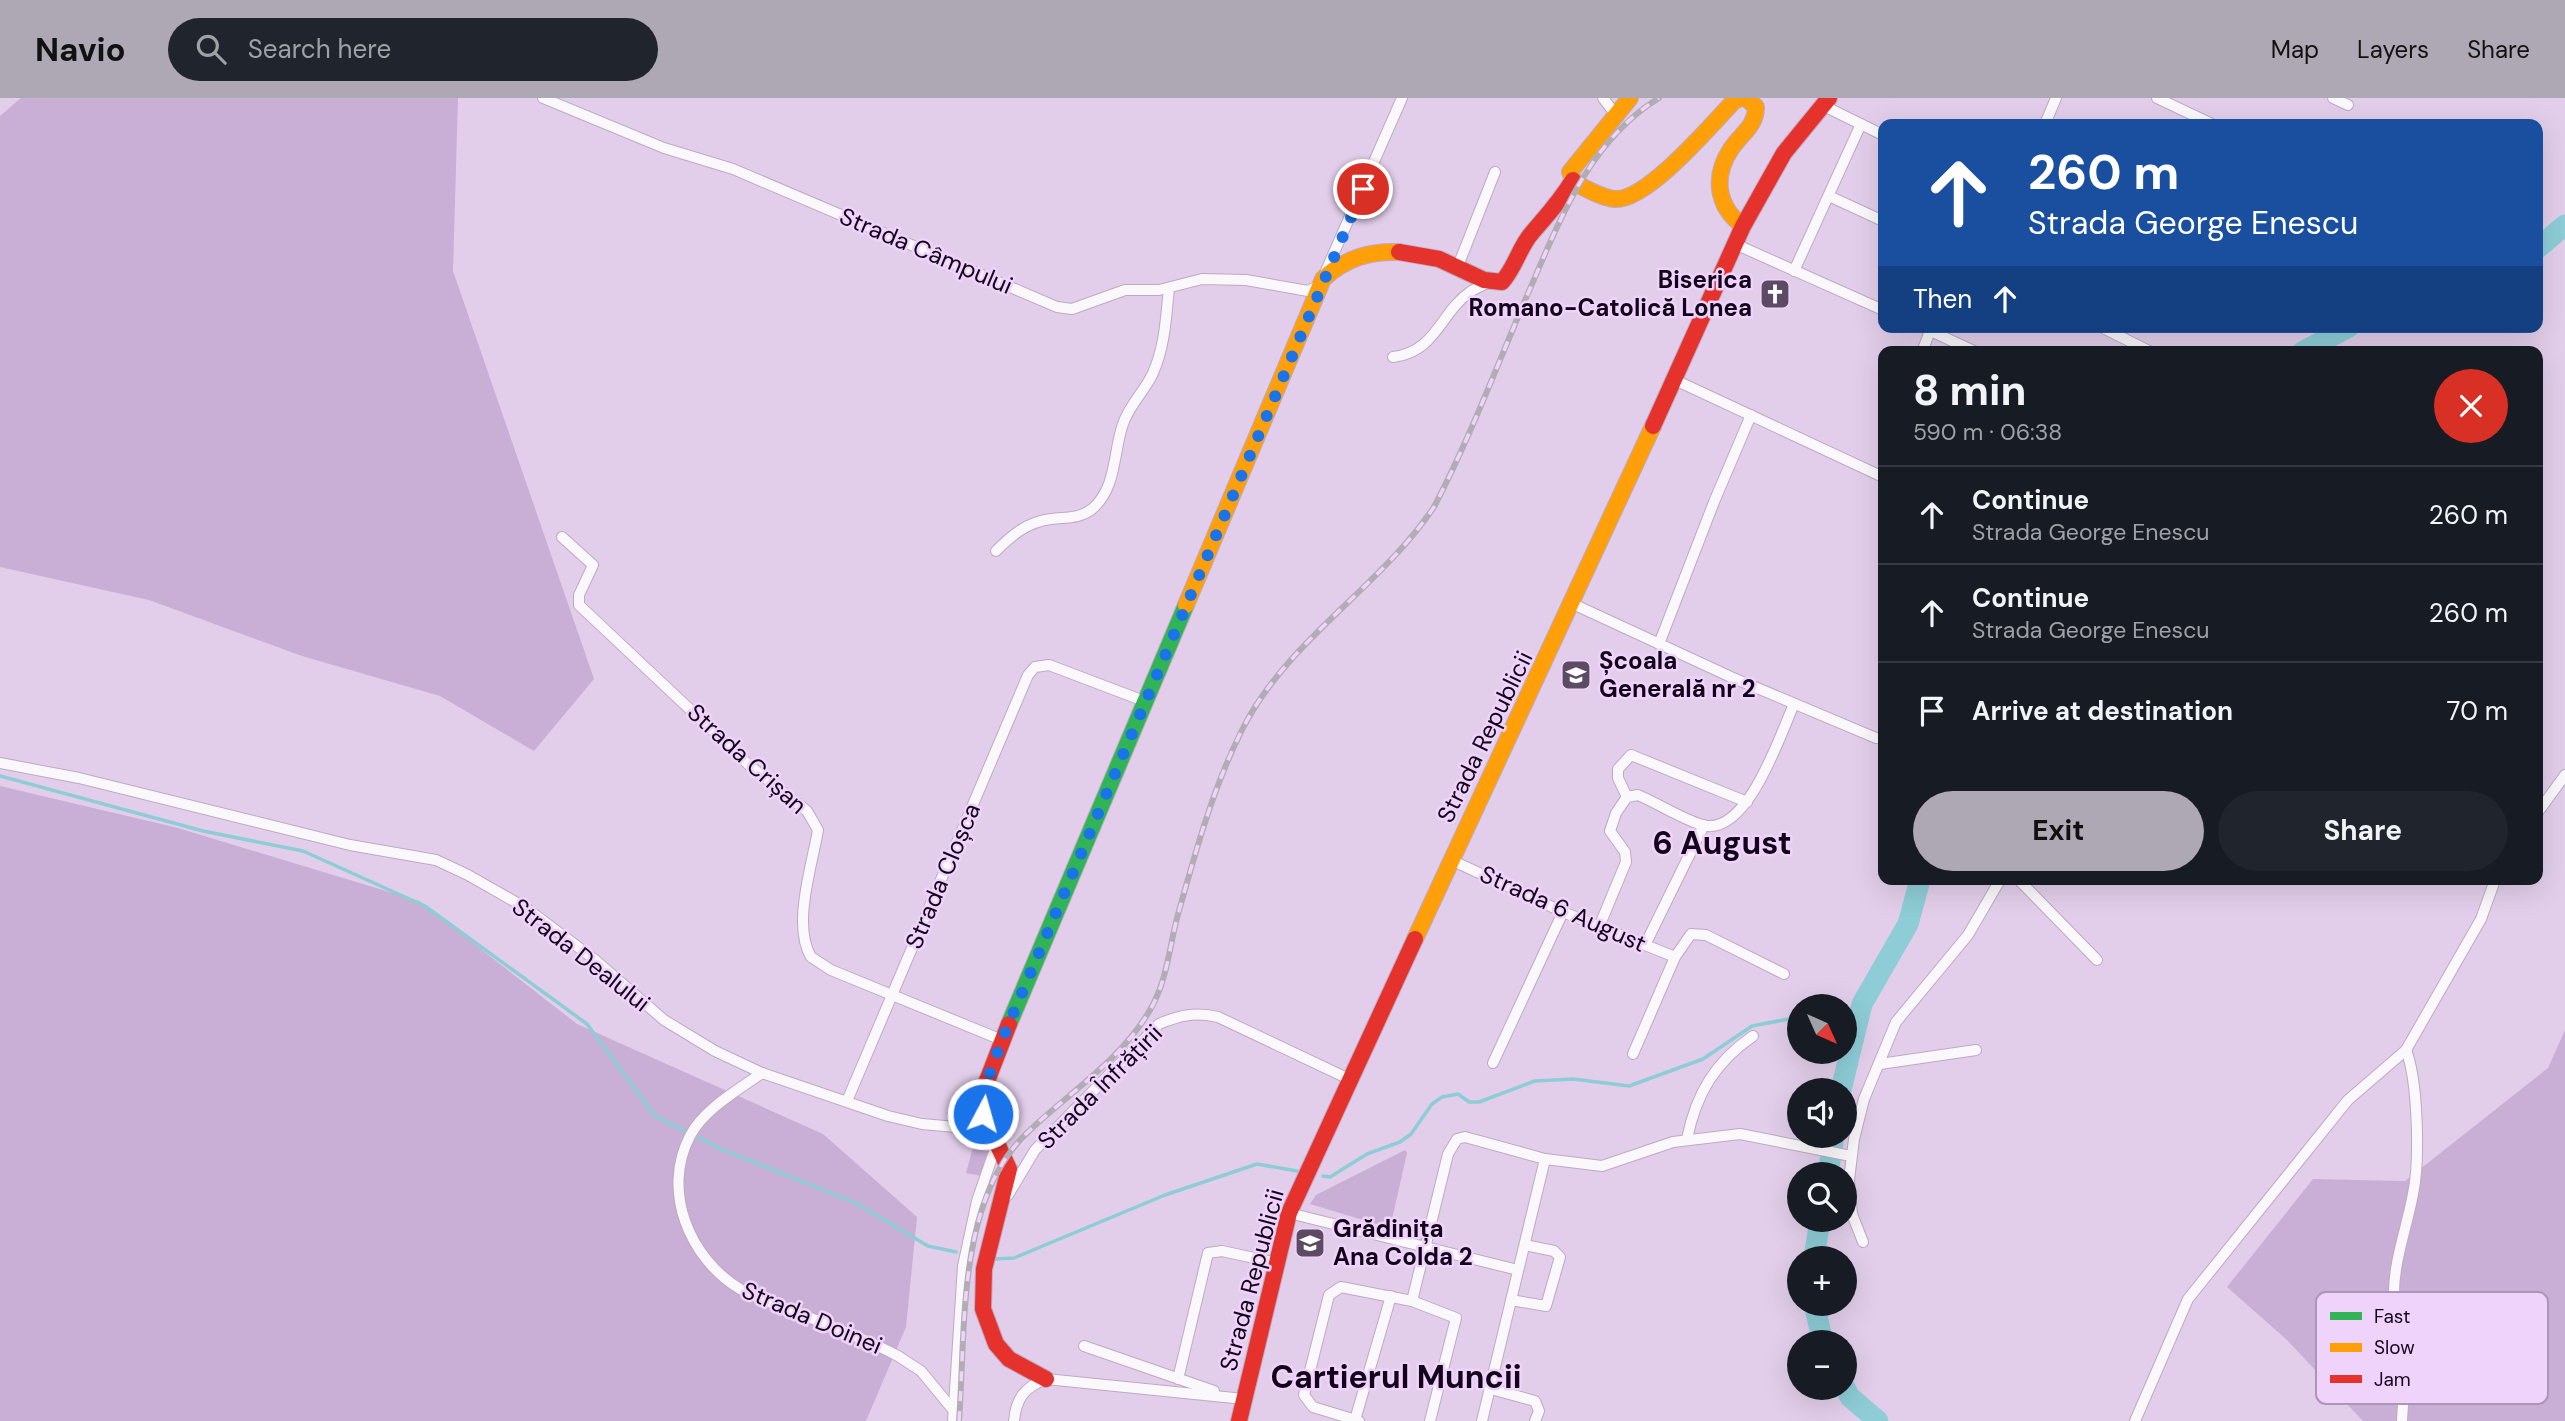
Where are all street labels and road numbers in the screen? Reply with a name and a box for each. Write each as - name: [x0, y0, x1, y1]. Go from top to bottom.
- street label: Strada Câmpului: [835, 200, 1017, 301]
- street label: Strada Republicii: [1430, 646, 1539, 828]
- street label: Strada Crișan: [681, 697, 814, 820]
- street label: Strada Cloșca: [898, 798, 987, 953]
- street label: Strada 6 August: [1475, 858, 1651, 959]
- street label: Strada Dealului: [506, 891, 657, 1018]
- street label: Strada Înfrățirii: [1031, 1018, 1169, 1156]
- street label: Strada Republicii: [1212, 1185, 1291, 1374]
- street label: Strada Doinei: [737, 1274, 887, 1361]

